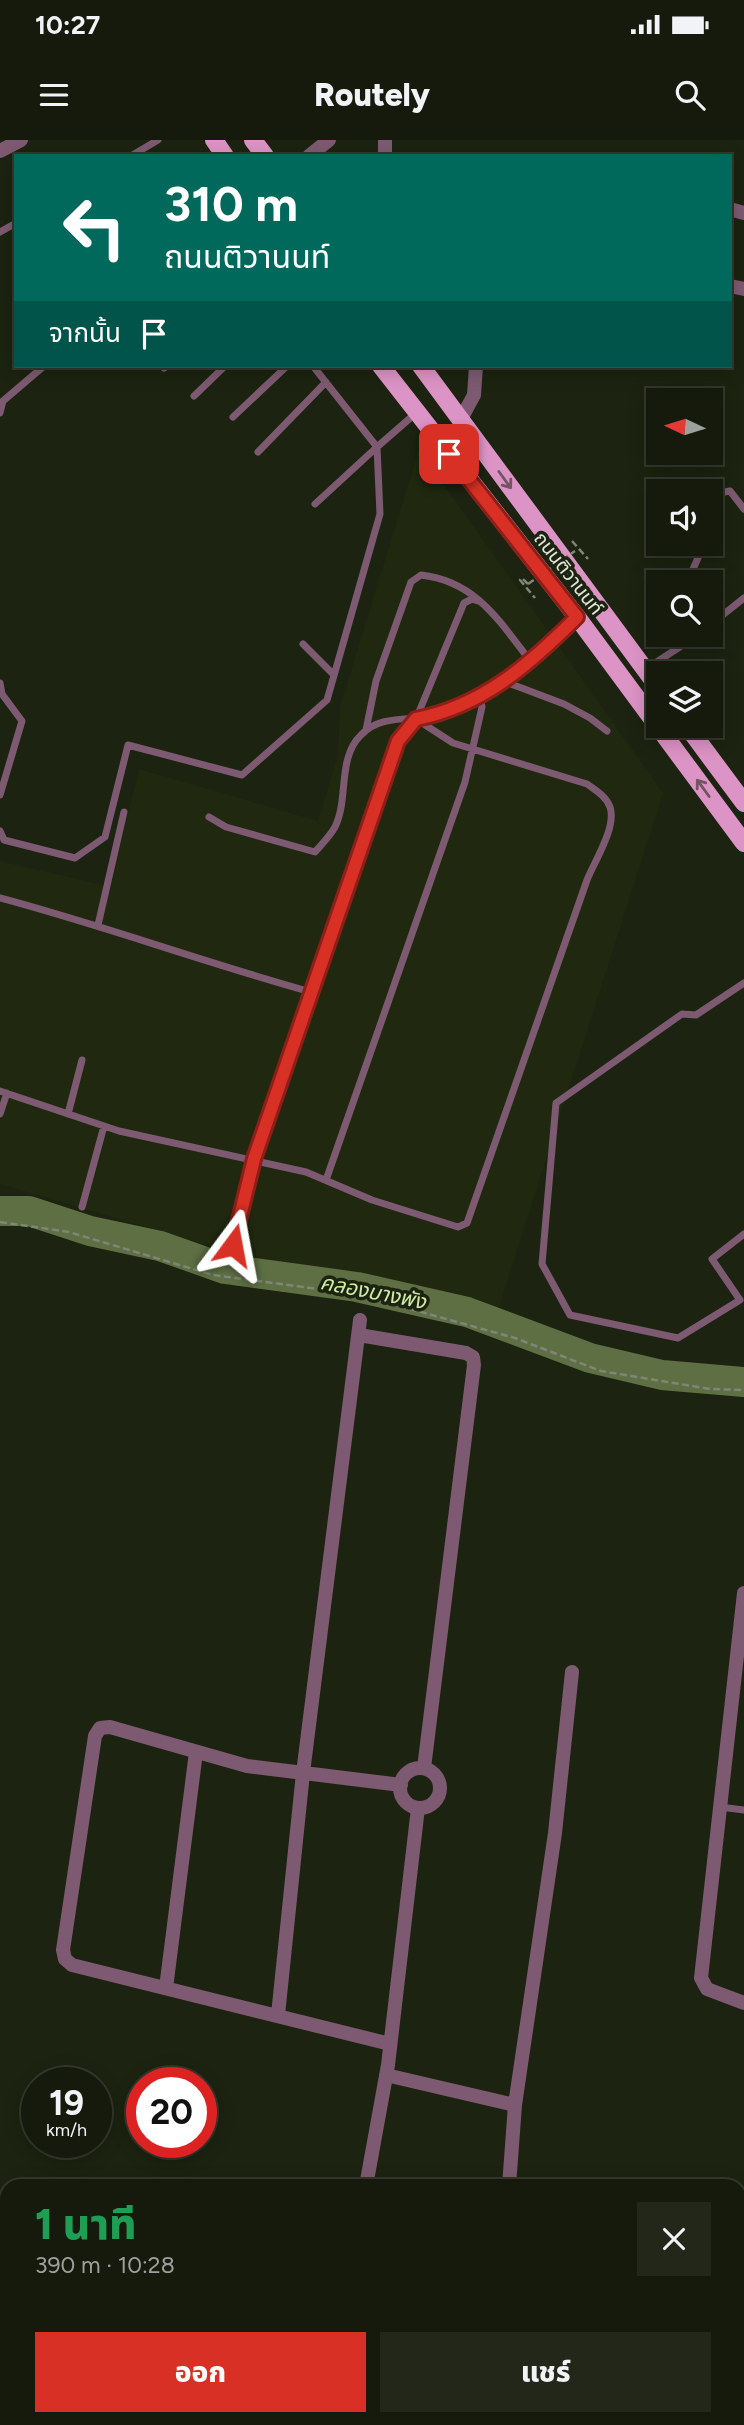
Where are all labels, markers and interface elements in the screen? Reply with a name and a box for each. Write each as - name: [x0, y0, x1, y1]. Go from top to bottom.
- text: 10:27: [35, 9, 100, 41]
- icon: menu: [35, 76, 73, 114]
- text: Routely: [314, 76, 430, 114]
- icon: search: [671, 76, 709, 114]
- text: 310 m: [164, 174, 298, 233]
- icon: left: [49, 182, 140, 273]
- text: ถนนติวานนท์: [164, 238, 330, 276]
- icon: arrive: [135, 315, 173, 353]
- text: จากนั้น: [49, 317, 121, 349]
- north arrow: [646, 388, 723, 466]
- map controls: [646, 388, 723, 738]
- pin: [419, 424, 479, 484]
- icon: arrive: [430, 435, 468, 473]
- one-way arrow: [498, 470, 513, 489]
- button: sound: [646, 479, 723, 556]
- street label: ถนนติวานนท์: [529, 527, 608, 619]
- button: search: [646, 570, 723, 647]
- button: layers: [646, 661, 723, 738]
- one-way arrow: [696, 779, 711, 798]
- position arrow: [196, 1208, 270, 1282]
- water label: คลองบางพัง: [318, 1269, 429, 1314]
- speed limit sign: 20: [126, 2067, 217, 2158]
- text: 19: [49, 2082, 84, 2124]
- text: km/h: [46, 2119, 87, 2141]
- text: 1 นาที: [35, 2199, 136, 2250]
- button: close: [637, 2202, 711, 2276]
- text: 390 m · 10:28: [35, 2251, 175, 2279]
- button: ออก: [35, 2332, 366, 2412]
- button: แชร์: [380, 2332, 711, 2412]

